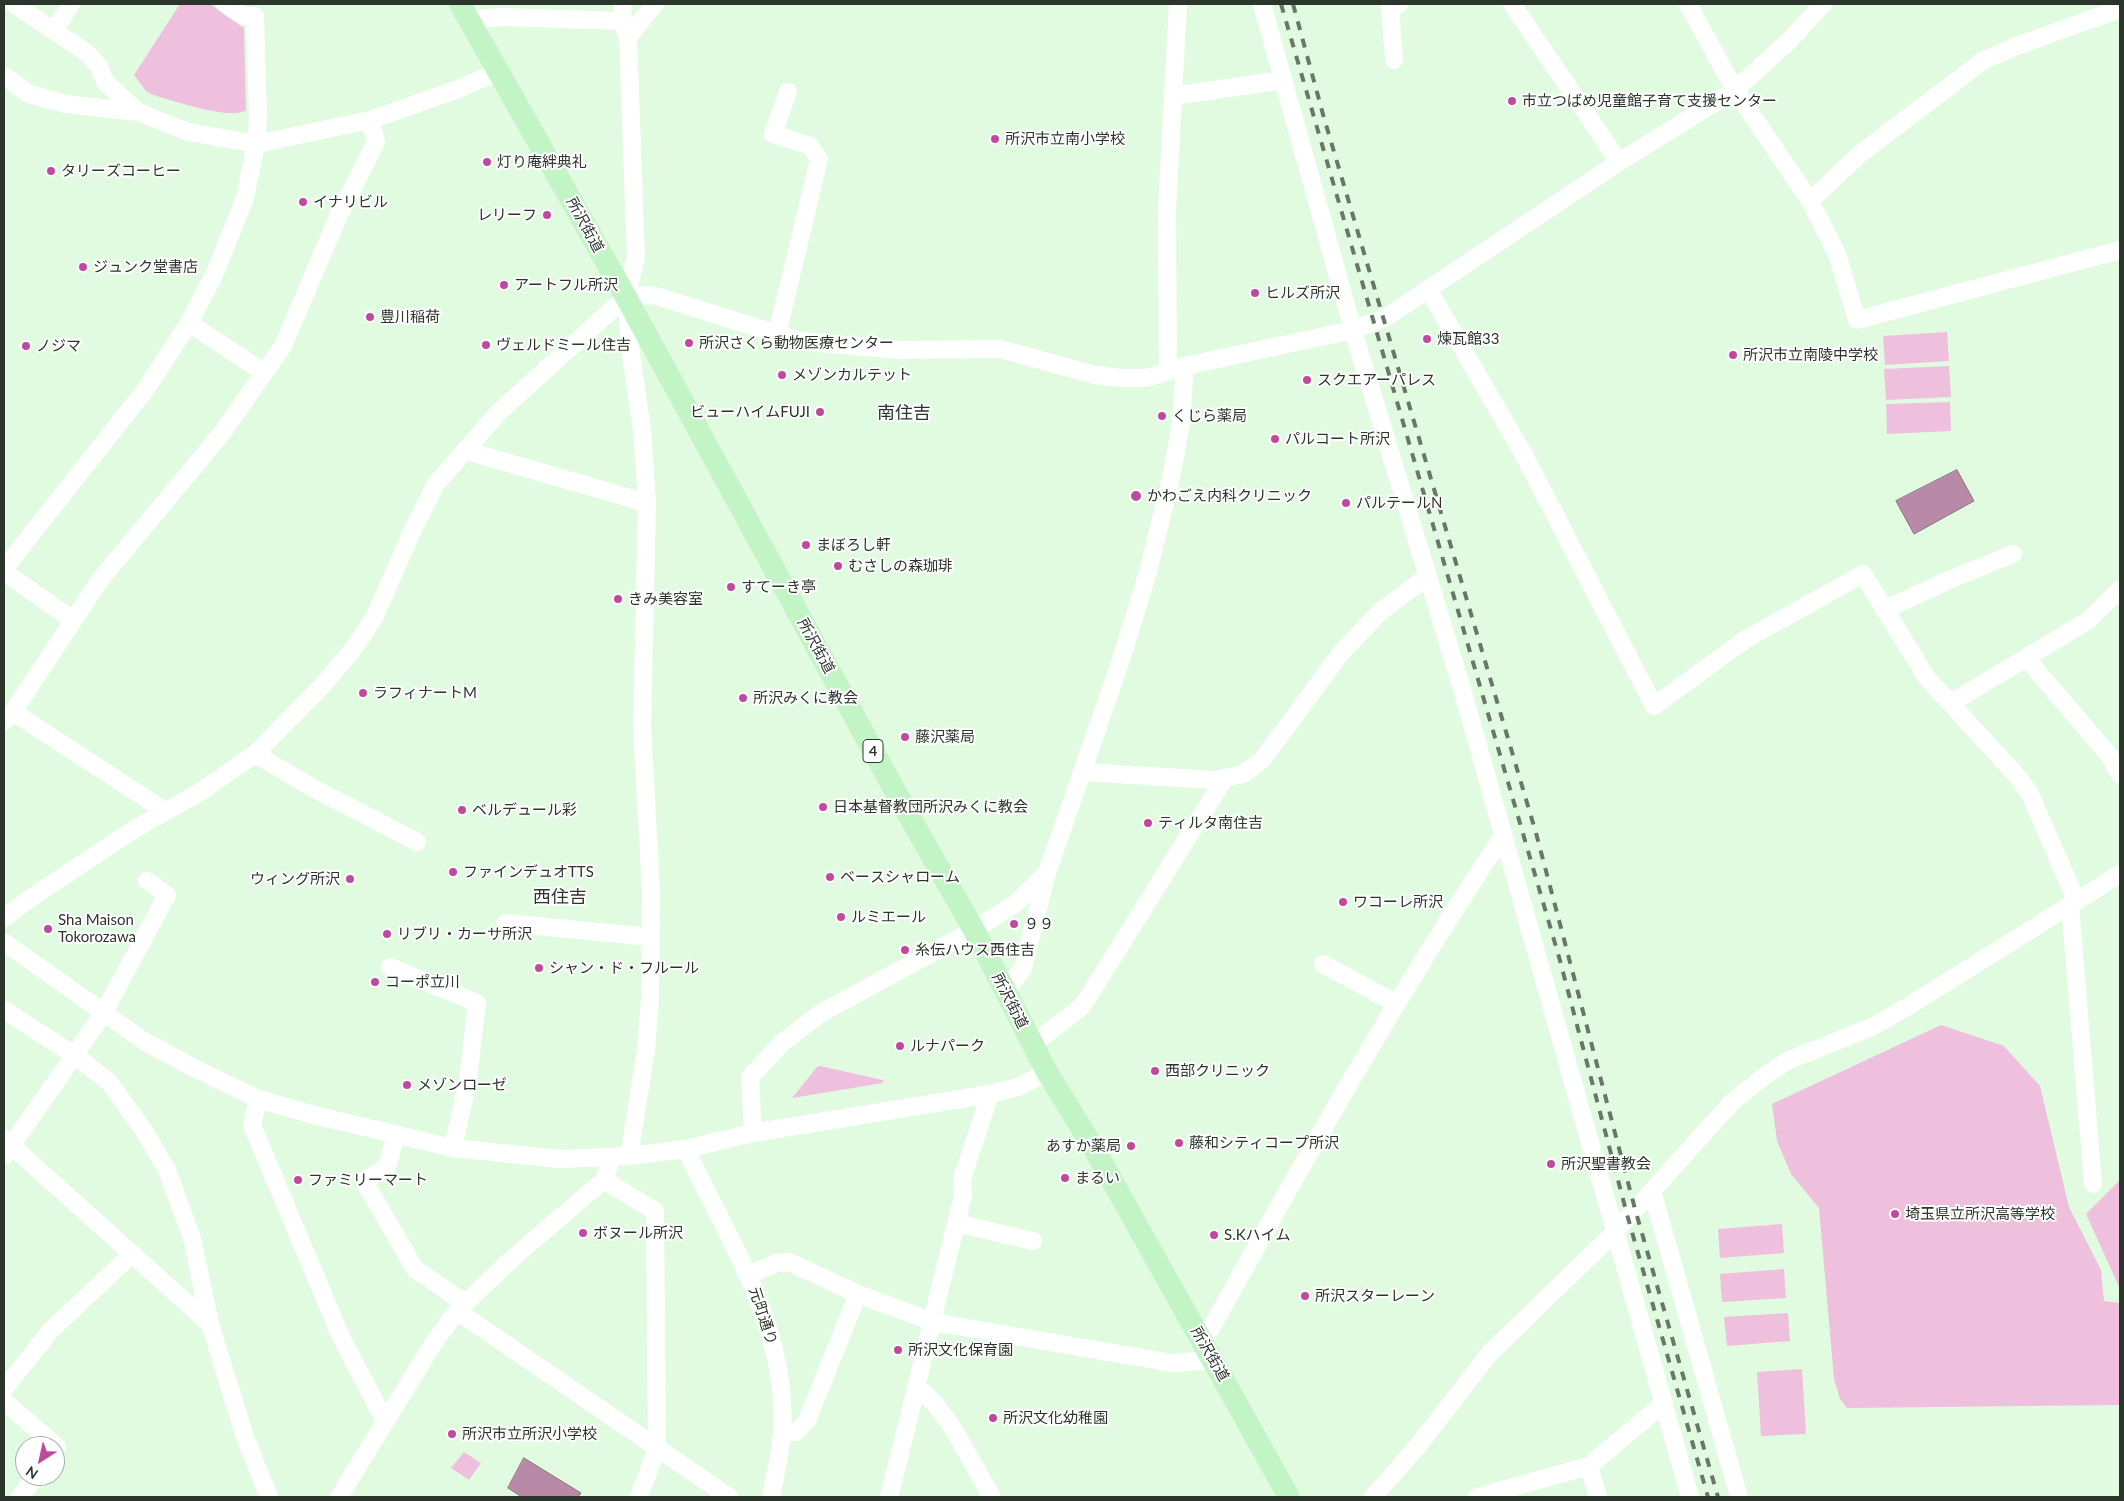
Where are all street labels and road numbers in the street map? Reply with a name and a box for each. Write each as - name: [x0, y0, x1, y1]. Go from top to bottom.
- street label: 所沢街道: [563, 194, 607, 256]
- street label: 所沢街道: [794, 615, 838, 677]
- road number: 4: [863, 739, 883, 762]
- street label: 所沢街道: [988, 970, 1032, 1032]
- street label: 元町通り: [745, 1285, 781, 1347]
- street label: 所沢街道: [1187, 1324, 1233, 1384]

